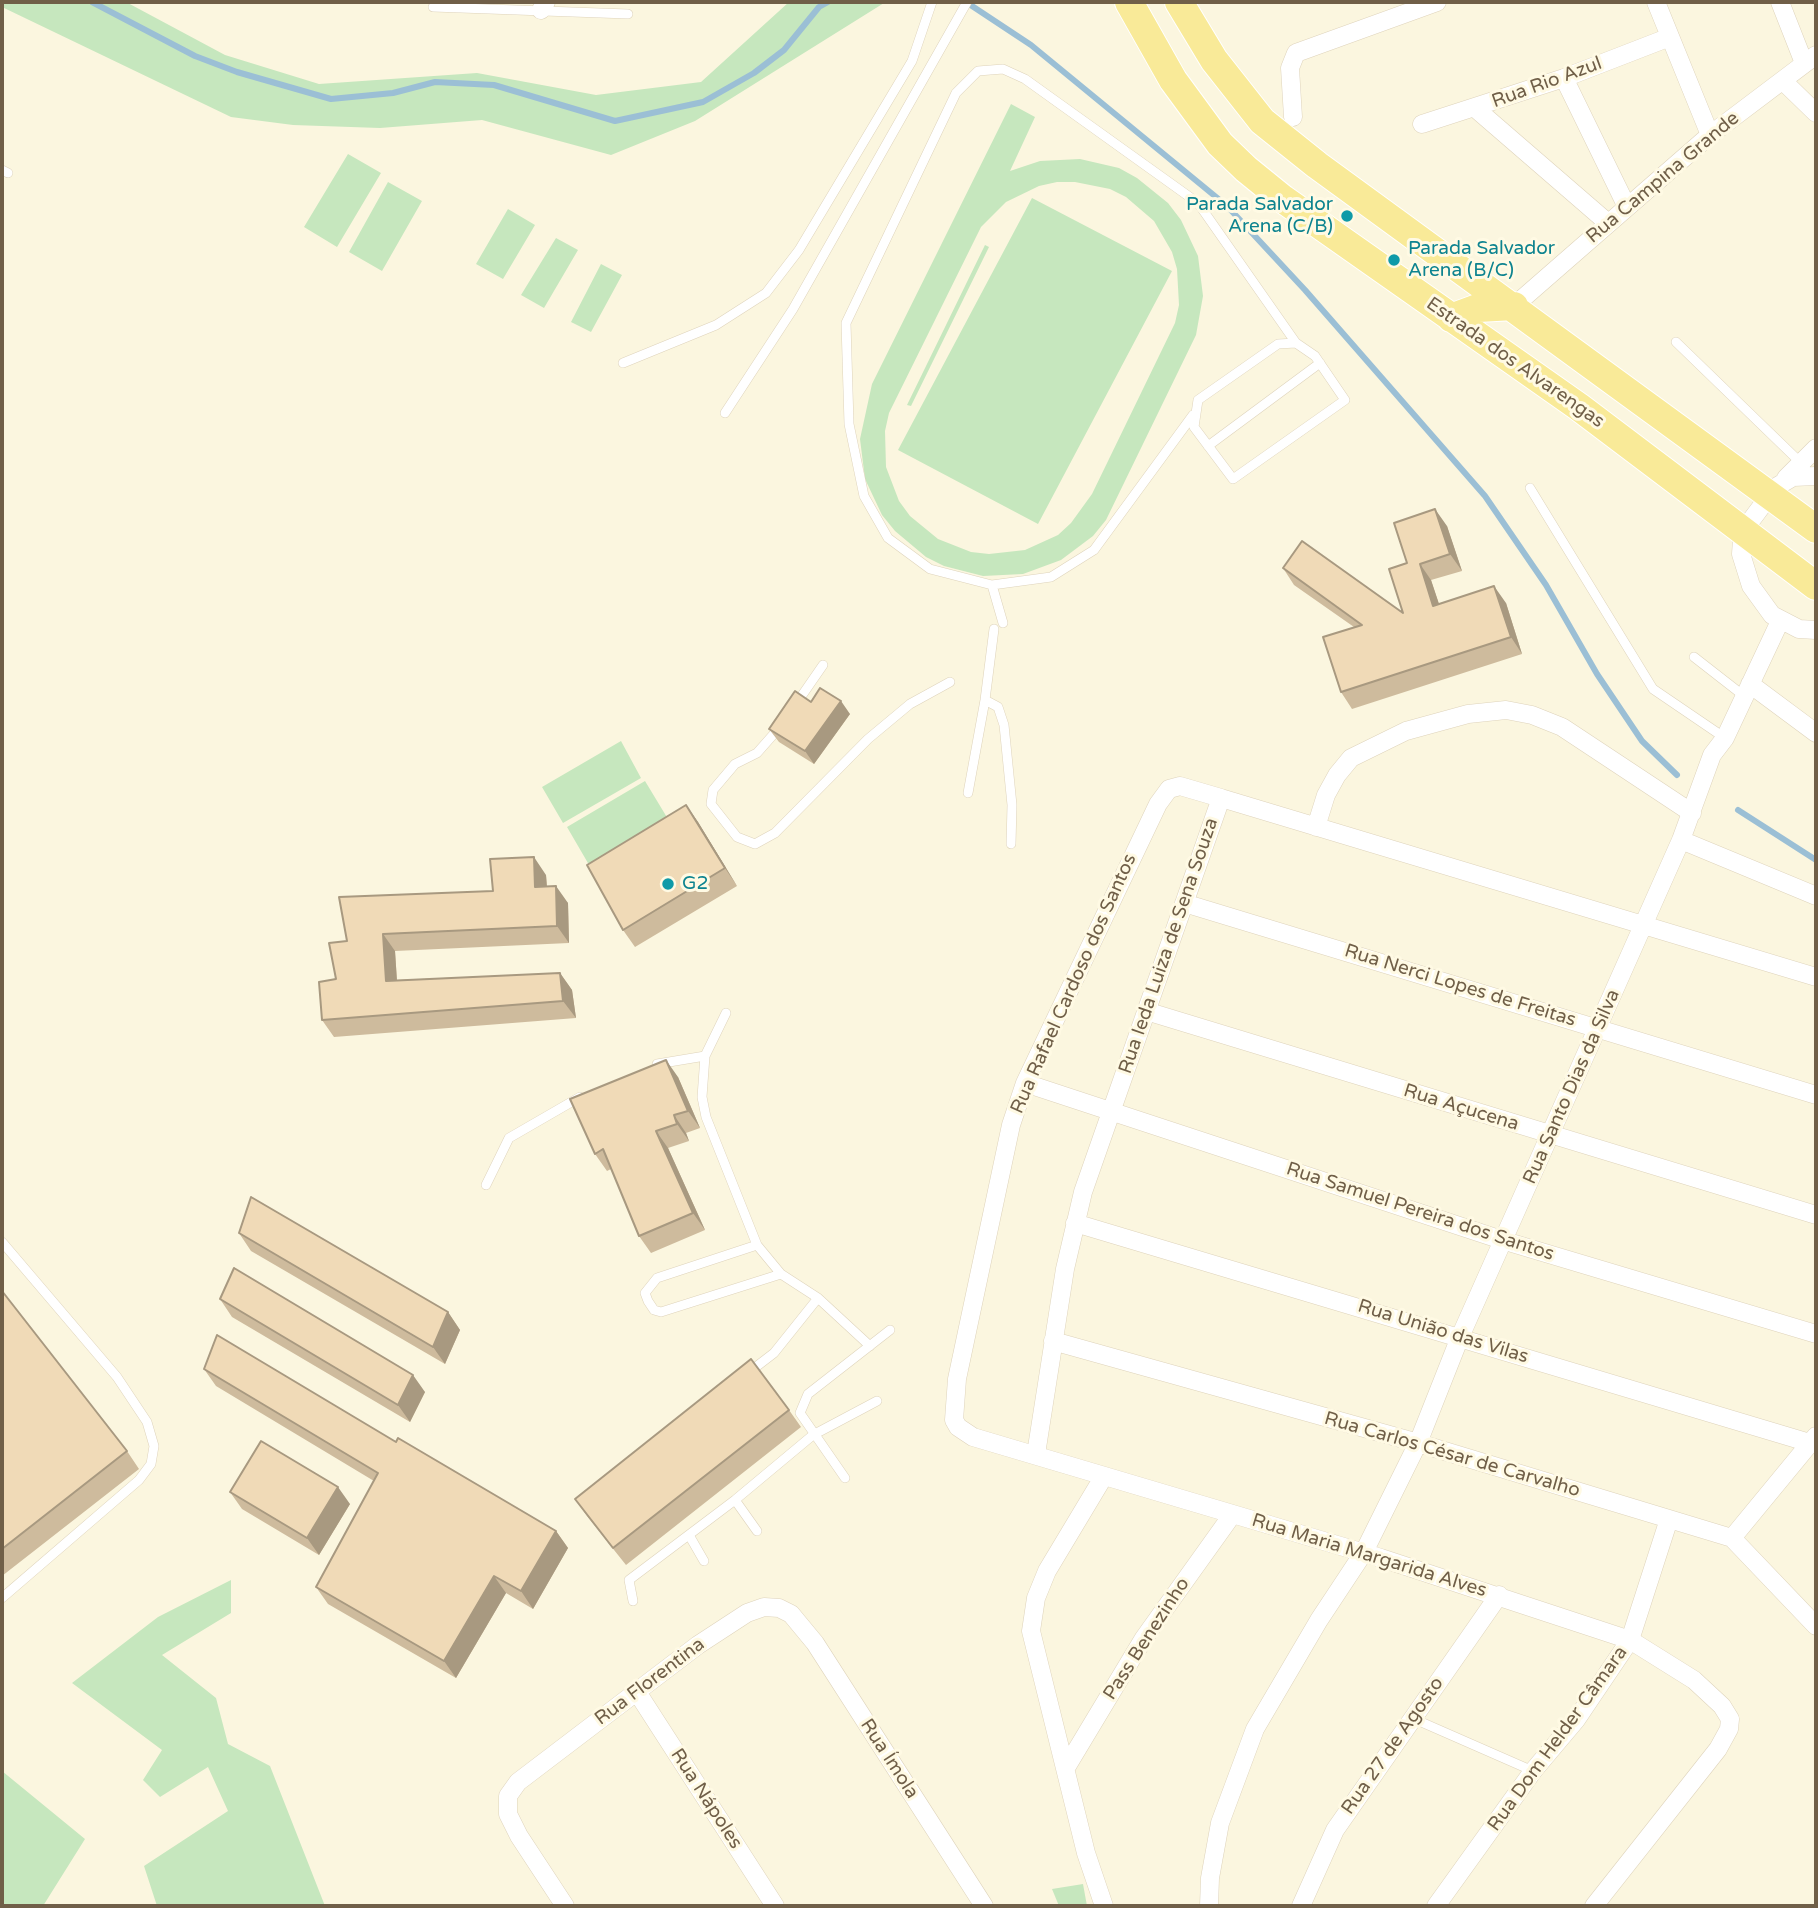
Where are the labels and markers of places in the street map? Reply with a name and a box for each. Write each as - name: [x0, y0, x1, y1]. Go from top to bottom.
- place label: Parada Salvador Arena (C/B): [1186, 194, 1333, 238]
- marker: Parada Salvador Arena (C/B): [1339, 208, 1355, 224]
- place label: Parada Salvador Arena (B/C): [1408, 238, 1555, 282]
- marker: Parada Salvador Arena (B/C): [1386, 252, 1402, 268]
- place label: G2: [682, 873, 708, 895]
- marker: G2: [660, 876, 676, 892]

